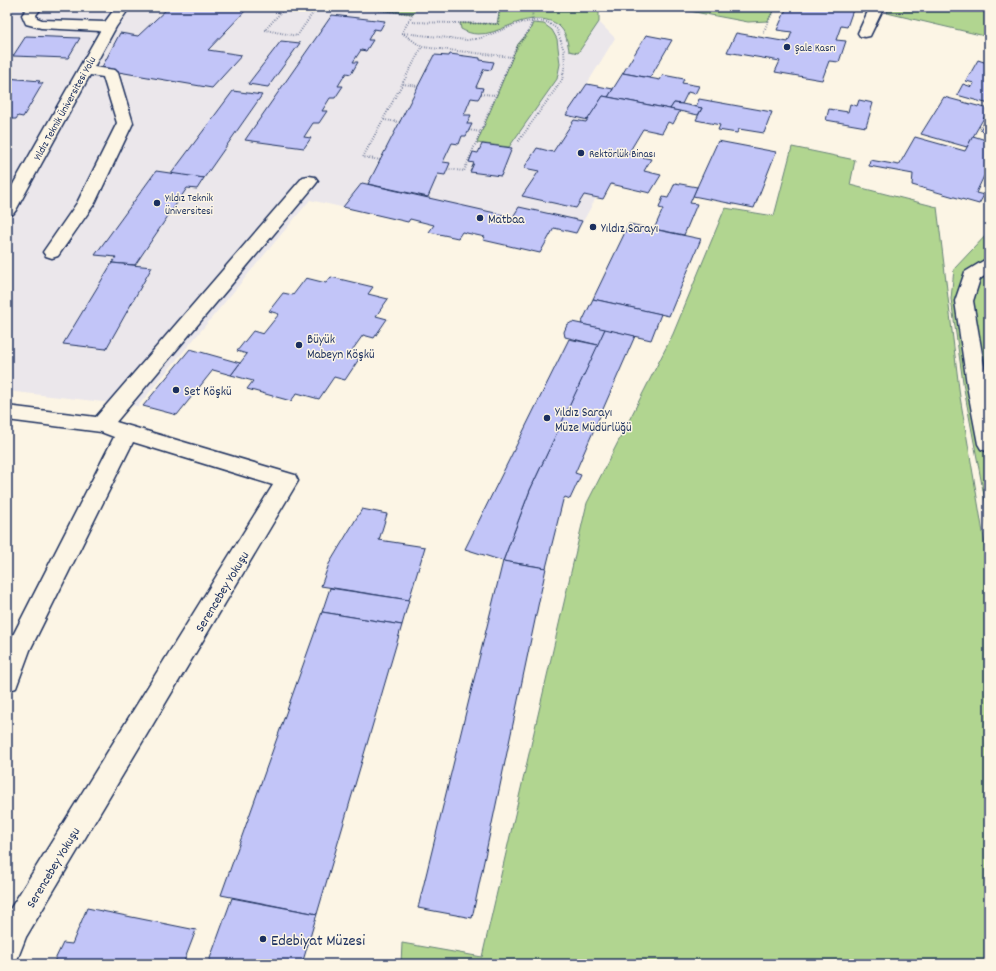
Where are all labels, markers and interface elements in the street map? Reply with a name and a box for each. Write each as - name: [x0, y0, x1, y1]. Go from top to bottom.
- place label: Şale Kasrı: [795, 41, 836, 57]
- marker: Şale Kasrı: [782, 42, 792, 52]
- street label: Yıldız Teknik Üniversitesi Yolu: [30, 54, 101, 164]
- place label: Rektörlük Binası: [589, 147, 655, 163]
- marker: Rektörlük Binası: [576, 148, 586, 158]
- place label: Yıldız Teknik Üniversitesi: [165, 191, 213, 220]
- marker: Yıldız Teknik Üniversitesi: [152, 198, 162, 208]
- place label: Matbaa: [488, 211, 525, 230]
- marker: Matbaa: [475, 213, 485, 223]
- place label: Yıldız Sarayı: [601, 220, 658, 239]
- marker: Yıldız Sarayı: [588, 222, 598, 232]
- place label: Büyük Mabeyn Köşkü: [307, 331, 375, 365]
- marker: Büyük Mabeyn Köşkü: [294, 340, 304, 350]
- place label: Set Köşkü: [184, 383, 232, 402]
- marker: Set Köşkü: [171, 385, 181, 395]
- place label: Yıldız Sarayı Müze Müdürlüğü: [555, 404, 632, 438]
- marker: Yıldız Sarayı Müze Müdürlüğü: [542, 413, 552, 423]
- street label: Serencebey Yokuşu: [192, 548, 255, 636]
- street label: Serencebey Yokuşu: [23, 824, 86, 912]
- place label: Edebiyat Müzesi: [271, 930, 365, 953]
- marker: Edebiyat Müzesi: [258, 934, 268, 944]

